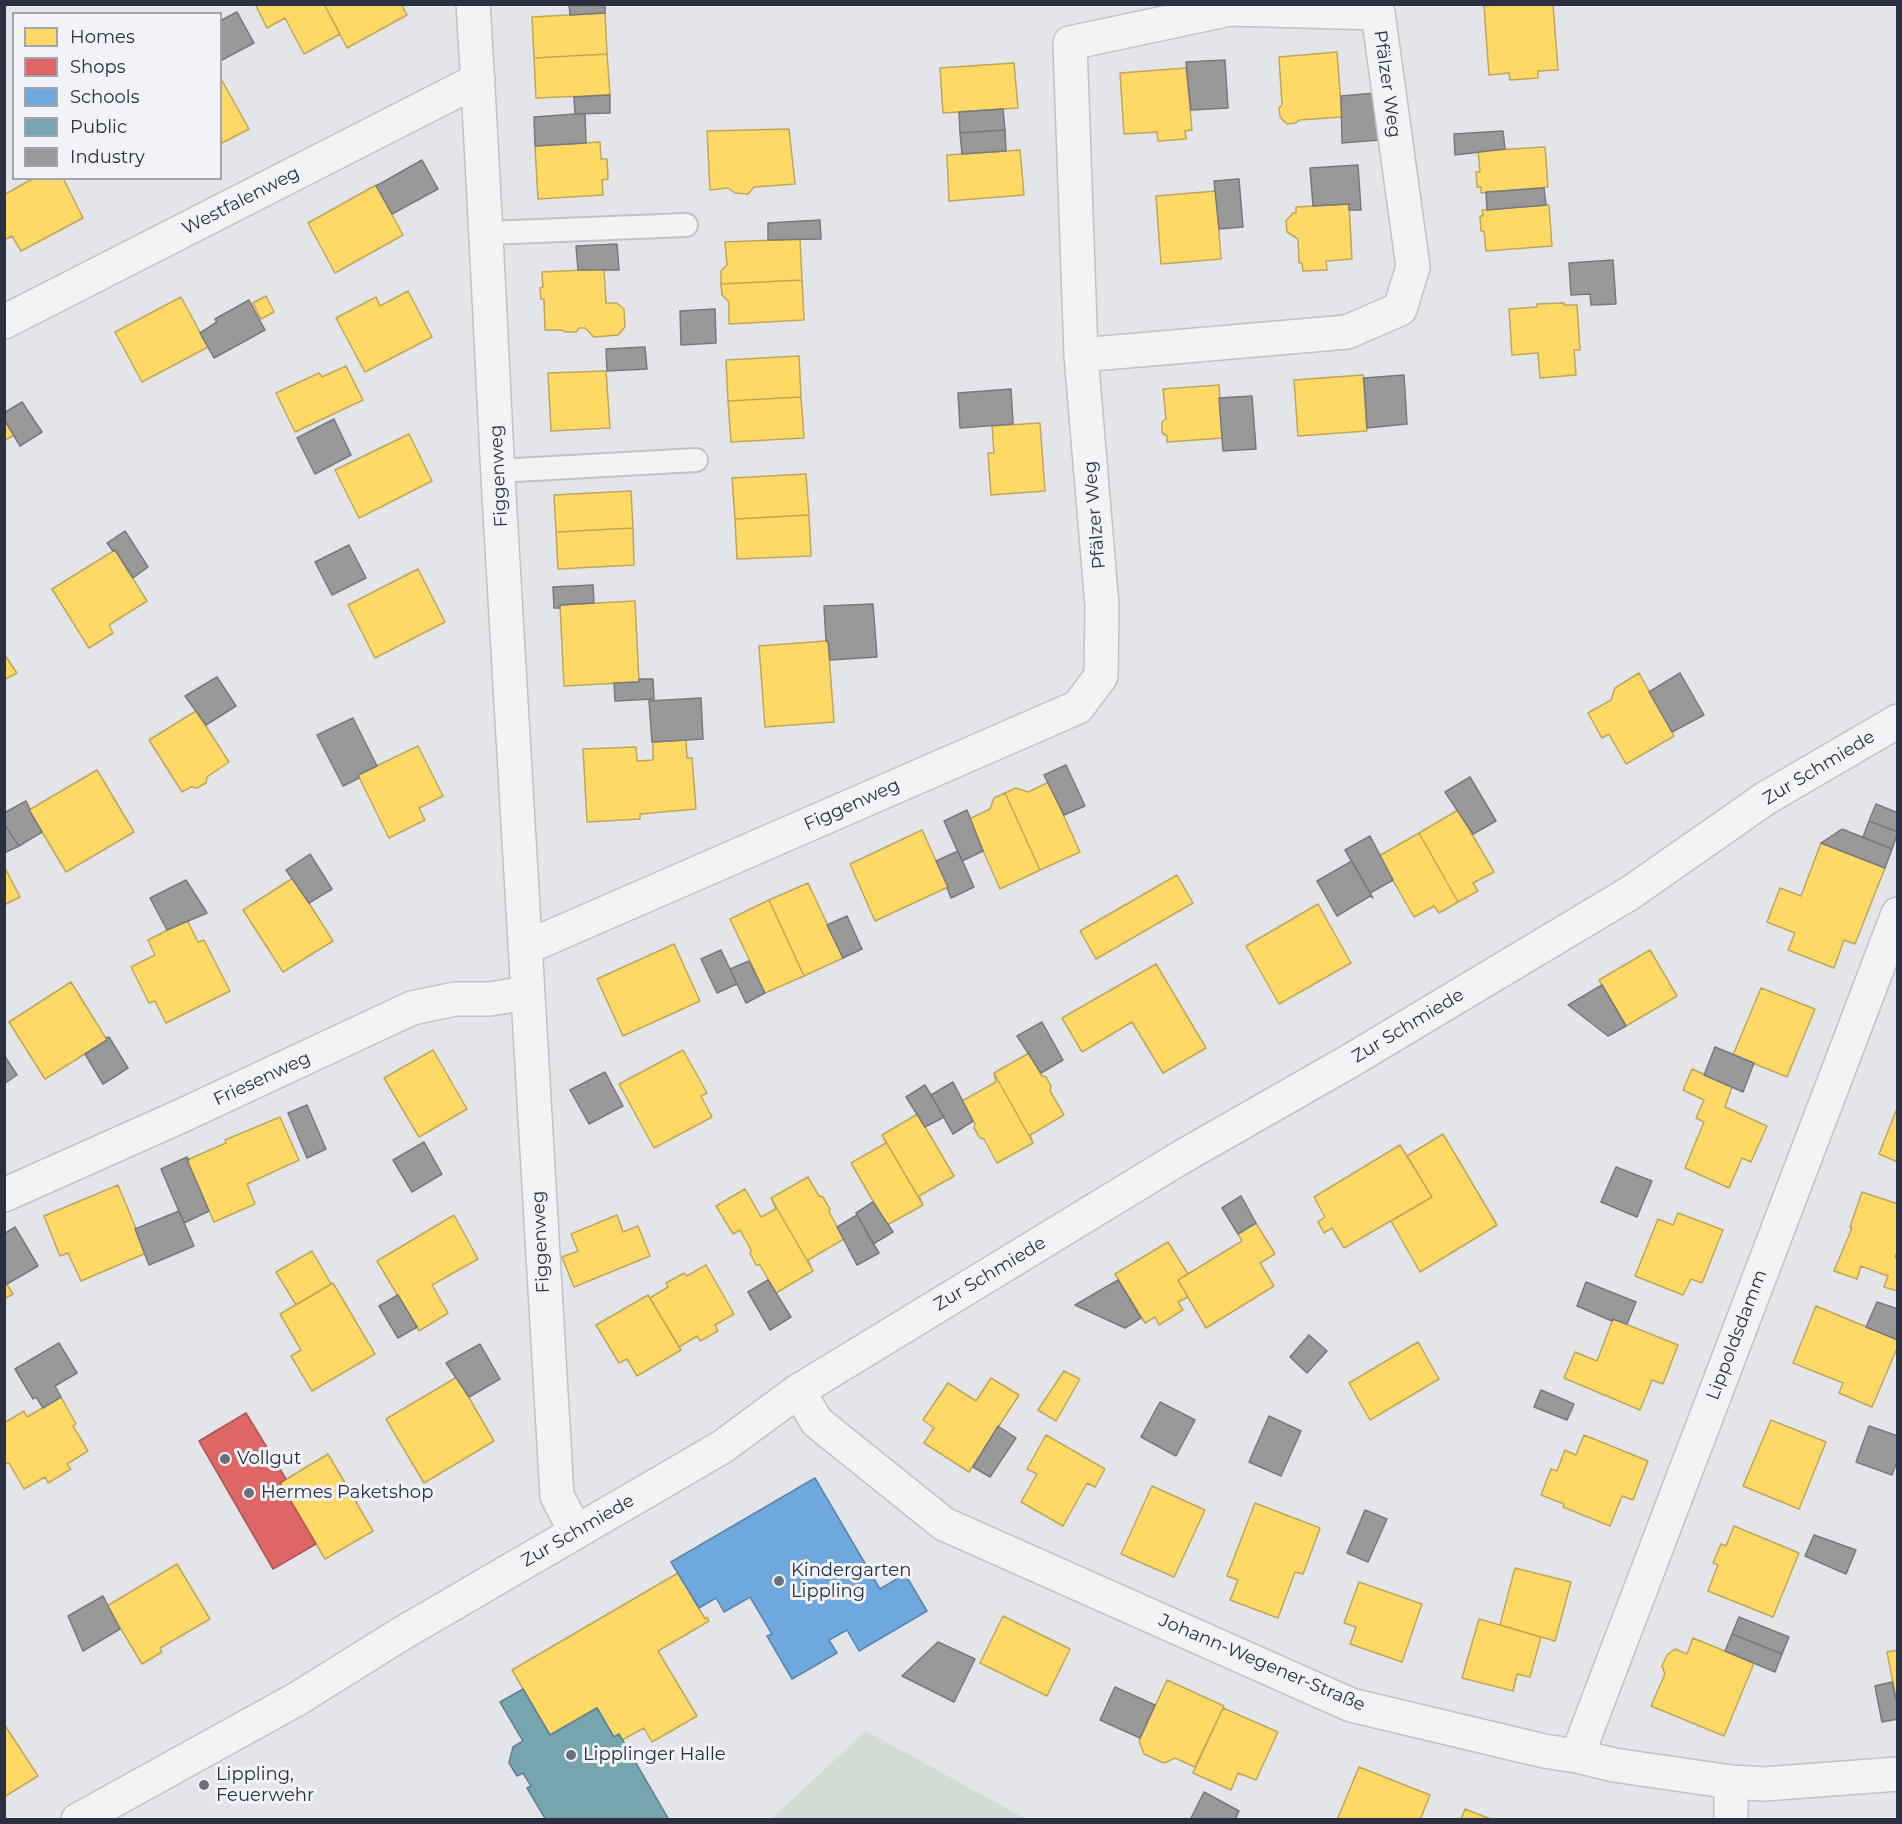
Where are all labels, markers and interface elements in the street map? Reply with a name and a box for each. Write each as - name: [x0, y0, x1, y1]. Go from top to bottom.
- legend: [12, 12, 222, 180]
- text: Homes: [70, 26, 135, 48]
- street label: Pfälzer Weg: [1369, 29, 1405, 139]
- text: Shops: [70, 56, 126, 78]
- text: Schools: [70, 86, 139, 108]
- text: Public: [70, 116, 127, 138]
- text: Industry: [70, 146, 145, 168]
- street label: Westfalenweg: [179, 162, 303, 240]
- street label: Figgenweg: [486, 424, 512, 528]
- street label: Pfälzer Weg: [1080, 460, 1110, 570]
- street label: Zur Schmiede: [1759, 726, 1879, 810]
- street label: Figgenweg: [801, 774, 903, 836]
- street label: Zur Schmiede: [1348, 984, 1468, 1068]
- street label: Friesenweg: [210, 1047, 314, 1111]
- street label: Figgenweg: [528, 1190, 554, 1294]
- street label: Zur Schmiede: [930, 1232, 1050, 1316]
- street label: Lippoldsdamm: [1702, 1267, 1772, 1403]
- place label: Vollgut: [237, 1448, 301, 1470]
- marker: Vollgut: [218, 1452, 232, 1466]
- place label: Hermes Paketshop: [261, 1482, 433, 1504]
- marker: Hermes Paketshop: [242, 1486, 256, 1500]
- street label: Zur Schmiede: [518, 1490, 638, 1572]
- place label: Kindergarten Lippling: [791, 1560, 911, 1602]
- marker: Kindergarten Lippling: [772, 1574, 786, 1588]
- street label: Johann-Wegener-Straße: [1156, 1610, 1368, 1716]
- place label: Lipplinger Halle: [583, 1744, 726, 1766]
- marker: Lipplinger Halle: [564, 1748, 578, 1762]
- place label: Lippling, Feuerwehr: [216, 1764, 314, 1806]
- marker: Lippling, Feuerwehr: [197, 1778, 211, 1792]

